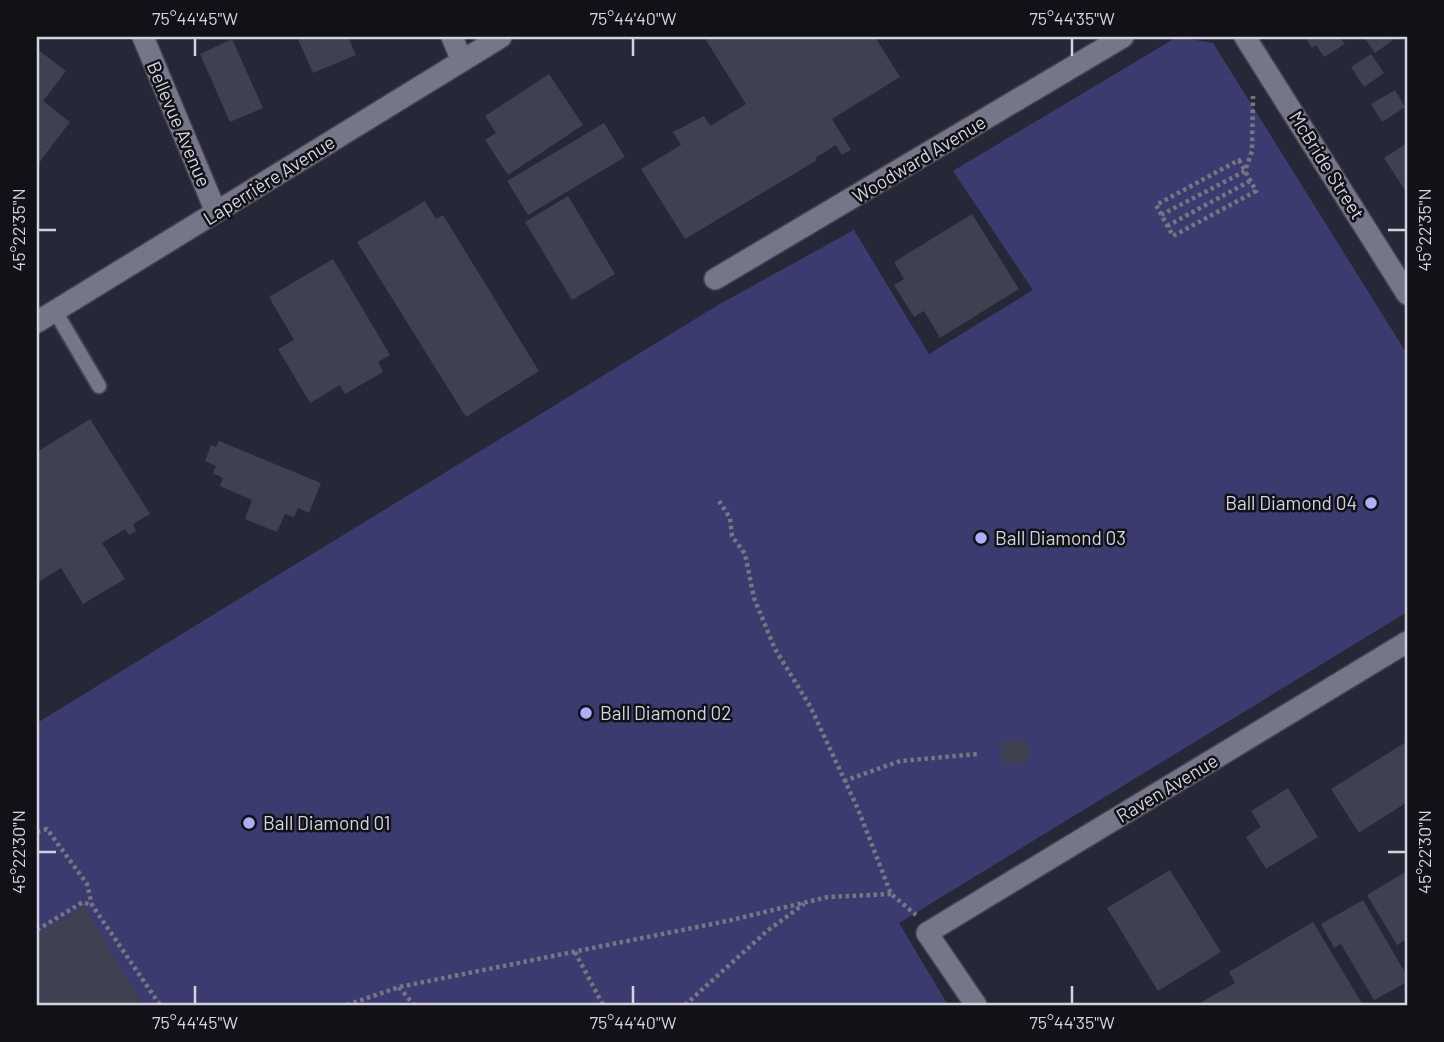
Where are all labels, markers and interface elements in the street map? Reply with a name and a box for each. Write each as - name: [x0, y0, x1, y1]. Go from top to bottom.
- text: 75°44'45"W: [152, 7, 238, 29]
- text: 75°44'40"W: [589, 7, 677, 29]
- text: 75°44'35"W: [1029, 7, 1115, 29]
- street label: Bellevue Avenue: [143, 58, 216, 190]
- street label: McBride Street: [1285, 106, 1370, 223]
- street label: Woodward Avenue: [848, 110, 990, 207]
- street label: Laperrière Avenue: [199, 130, 339, 229]
- text: 45°22'35"N: [7, 188, 29, 272]
- text: 45°22'35"N: [1413, 188, 1435, 272]
- place label: Ball Diamond 04: [1225, 491, 1357, 514]
- marker: Ball Diamond 04: [1363, 495, 1379, 511]
- place label: Ball Diamond 03: [995, 526, 1126, 549]
- marker: Ball Diamond 03: [973, 530, 989, 546]
- place label: Ball Diamond 02: [600, 701, 731, 724]
- marker: Ball Diamond 02: [578, 705, 594, 721]
- street label: Raven Avenue: [1112, 748, 1222, 827]
- text: 45°22'30"N: [7, 810, 29, 894]
- text: 45°22'30"N: [1413, 810, 1435, 894]
- place label: Ball Diamond 01: [263, 811, 390, 834]
- marker: Ball Diamond 01: [241, 815, 257, 831]
- text: 75°44'45"W: [152, 1011, 238, 1033]
- text: 75°44'40"W: [589, 1011, 677, 1033]
- text: 75°44'35"W: [1029, 1011, 1115, 1033]

